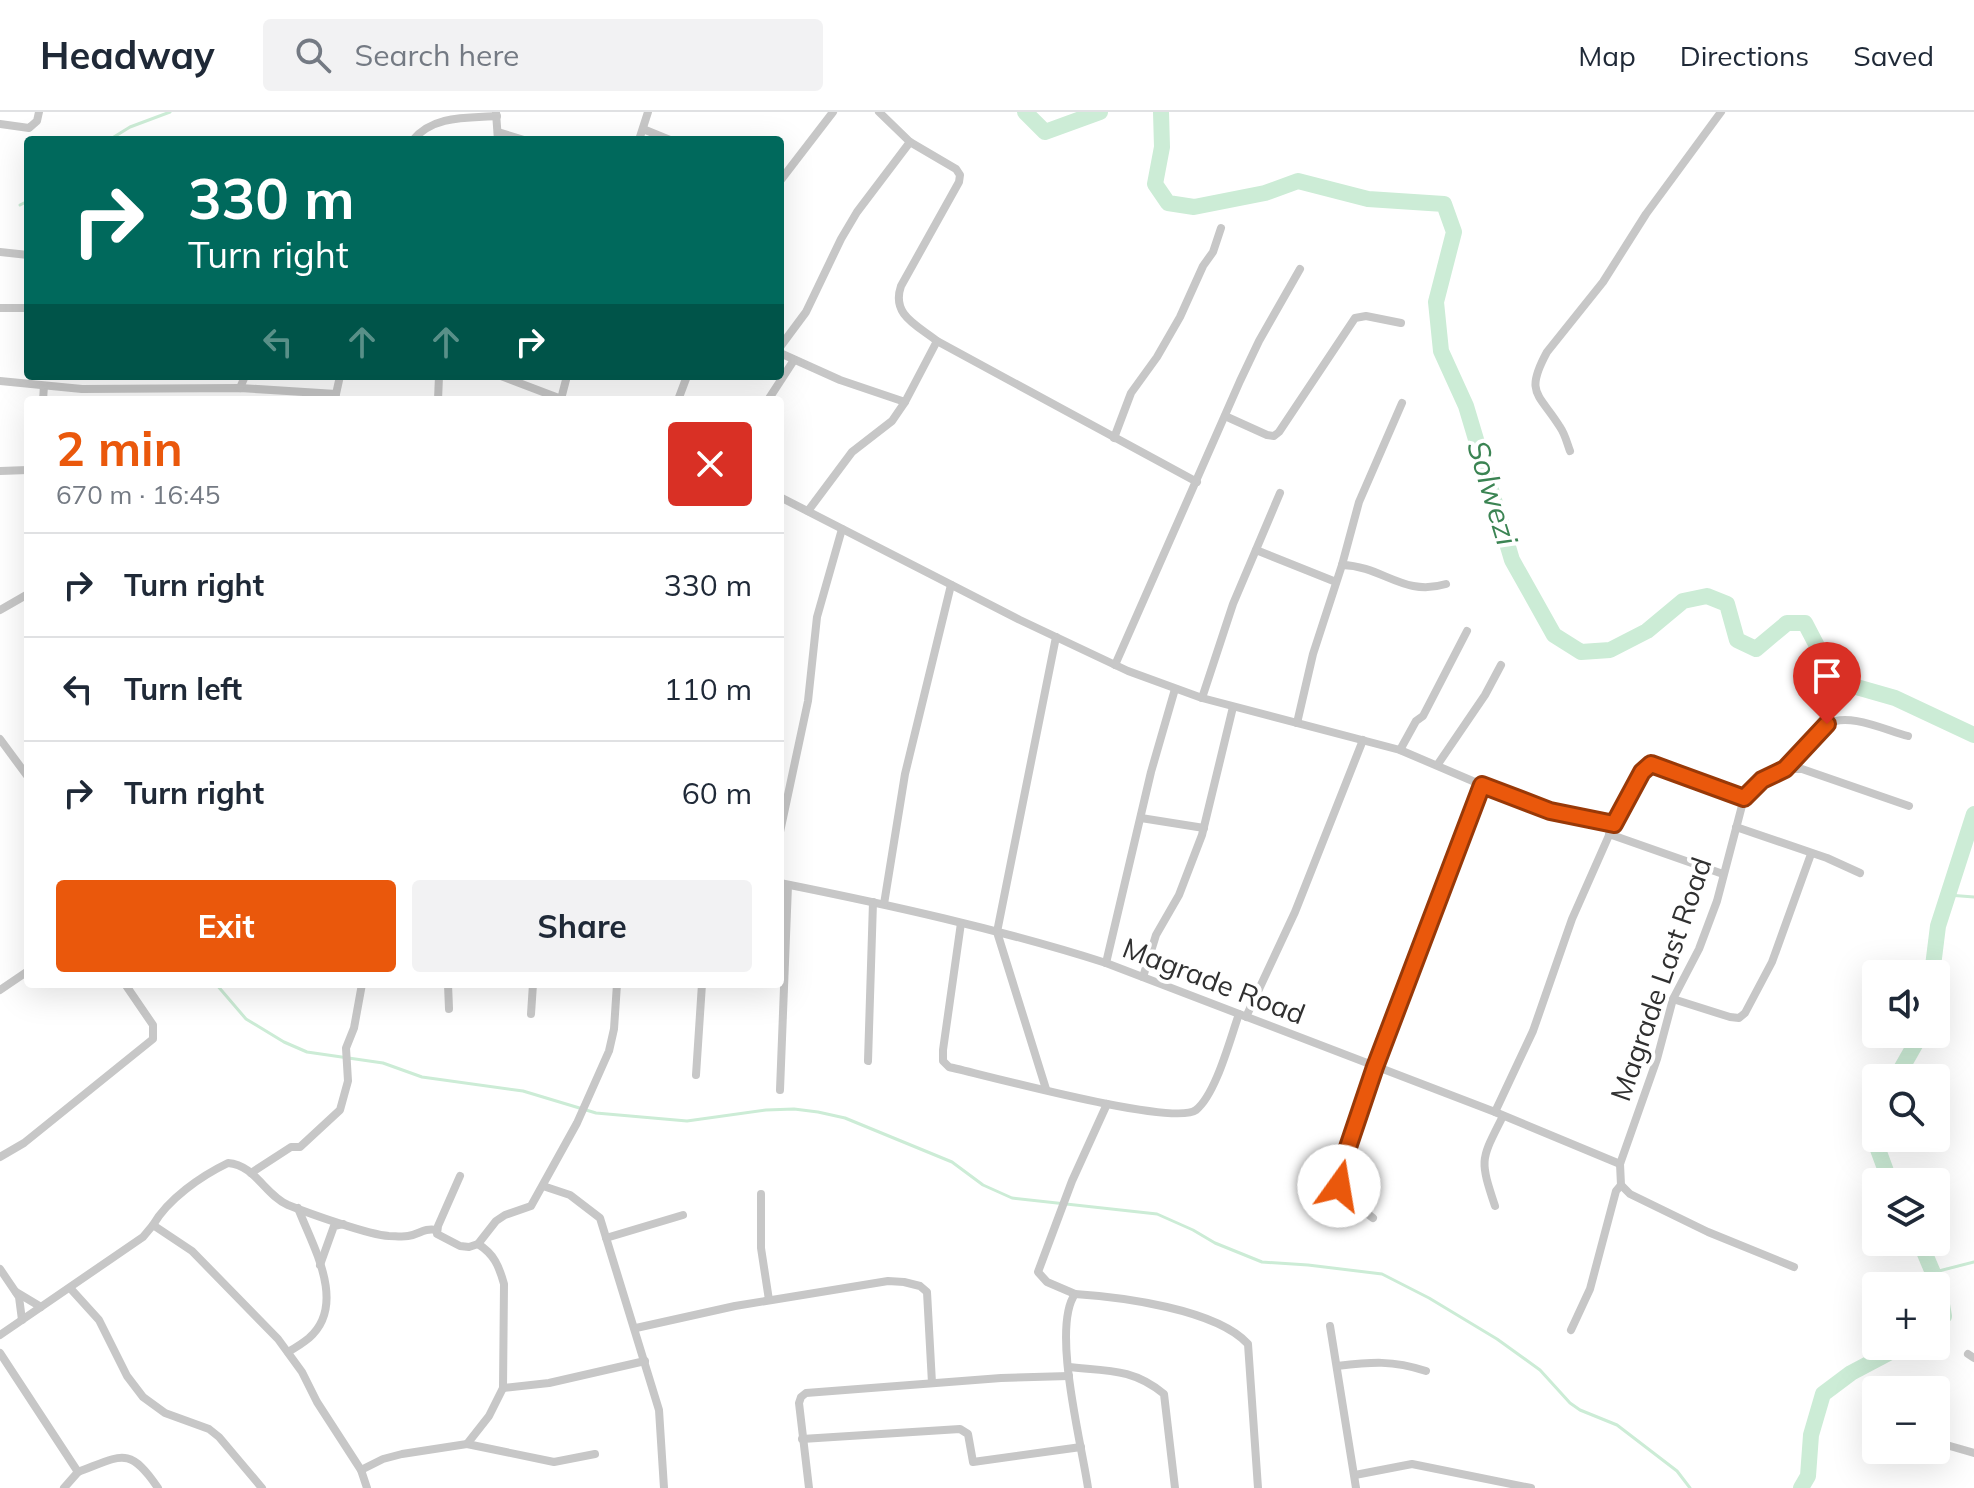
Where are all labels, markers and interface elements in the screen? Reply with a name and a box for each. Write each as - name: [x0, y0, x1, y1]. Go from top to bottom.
- search box: [263, 19, 823, 91]
- text: Headway: [40, 31, 215, 79]
- icon: search: [291, 33, 335, 77]
- text: Search here: [355, 36, 519, 74]
- text: Map: [1578, 38, 1636, 73]
- text: Directions: [1680, 38, 1809, 73]
- text: Saved: [1853, 38, 1934, 73]
- text: 330 m: [188, 163, 355, 233]
- icon: right: [56, 168, 160, 272]
- text: Turn right: [188, 232, 349, 277]
- icon: left: [256, 320, 300, 364]
- icon: ahead: [340, 320, 384, 364]
- icon: ahead: [424, 320, 468, 364]
- icon: right: [508, 320, 552, 364]
- text: 2 min: [56, 418, 183, 478]
- button: close: [668, 422, 752, 506]
- water label: Solwezi: [1459, 436, 1527, 551]
- text: 670 m · 16:45: [56, 478, 220, 511]
- icon: right: [56, 563, 100, 607]
- text: Turn right: [124, 566, 264, 604]
- text: 330 m: [664, 566, 752, 604]
- pin: [1793, 642, 1861, 724]
- icon: arrive: [1805, 654, 1849, 698]
- icon: left: [56, 667, 100, 711]
- text: Turn left: [124, 670, 242, 708]
- text: 110 m: [664, 670, 752, 708]
- icon: right: [56, 771, 100, 815]
- text: Turn right: [124, 774, 264, 812]
- text: 60 m: [682, 774, 752, 812]
- street label: Magrade Last Road: [1602, 852, 1719, 1105]
- button: Exit: [56, 880, 396, 972]
- button: Share: [412, 880, 752, 972]
- street label: Magrade Road: [1118, 930, 1310, 1031]
- map controls: [1862, 960, 1950, 1464]
- button: sound: [1862, 960, 1950, 1048]
- button: search: [1862, 1064, 1950, 1152]
- position arrow: [1297, 1144, 1381, 1228]
- button: layers: [1862, 1168, 1950, 1256]
- button: +: [1862, 1272, 1950, 1360]
- button: −: [1862, 1376, 1950, 1464]

